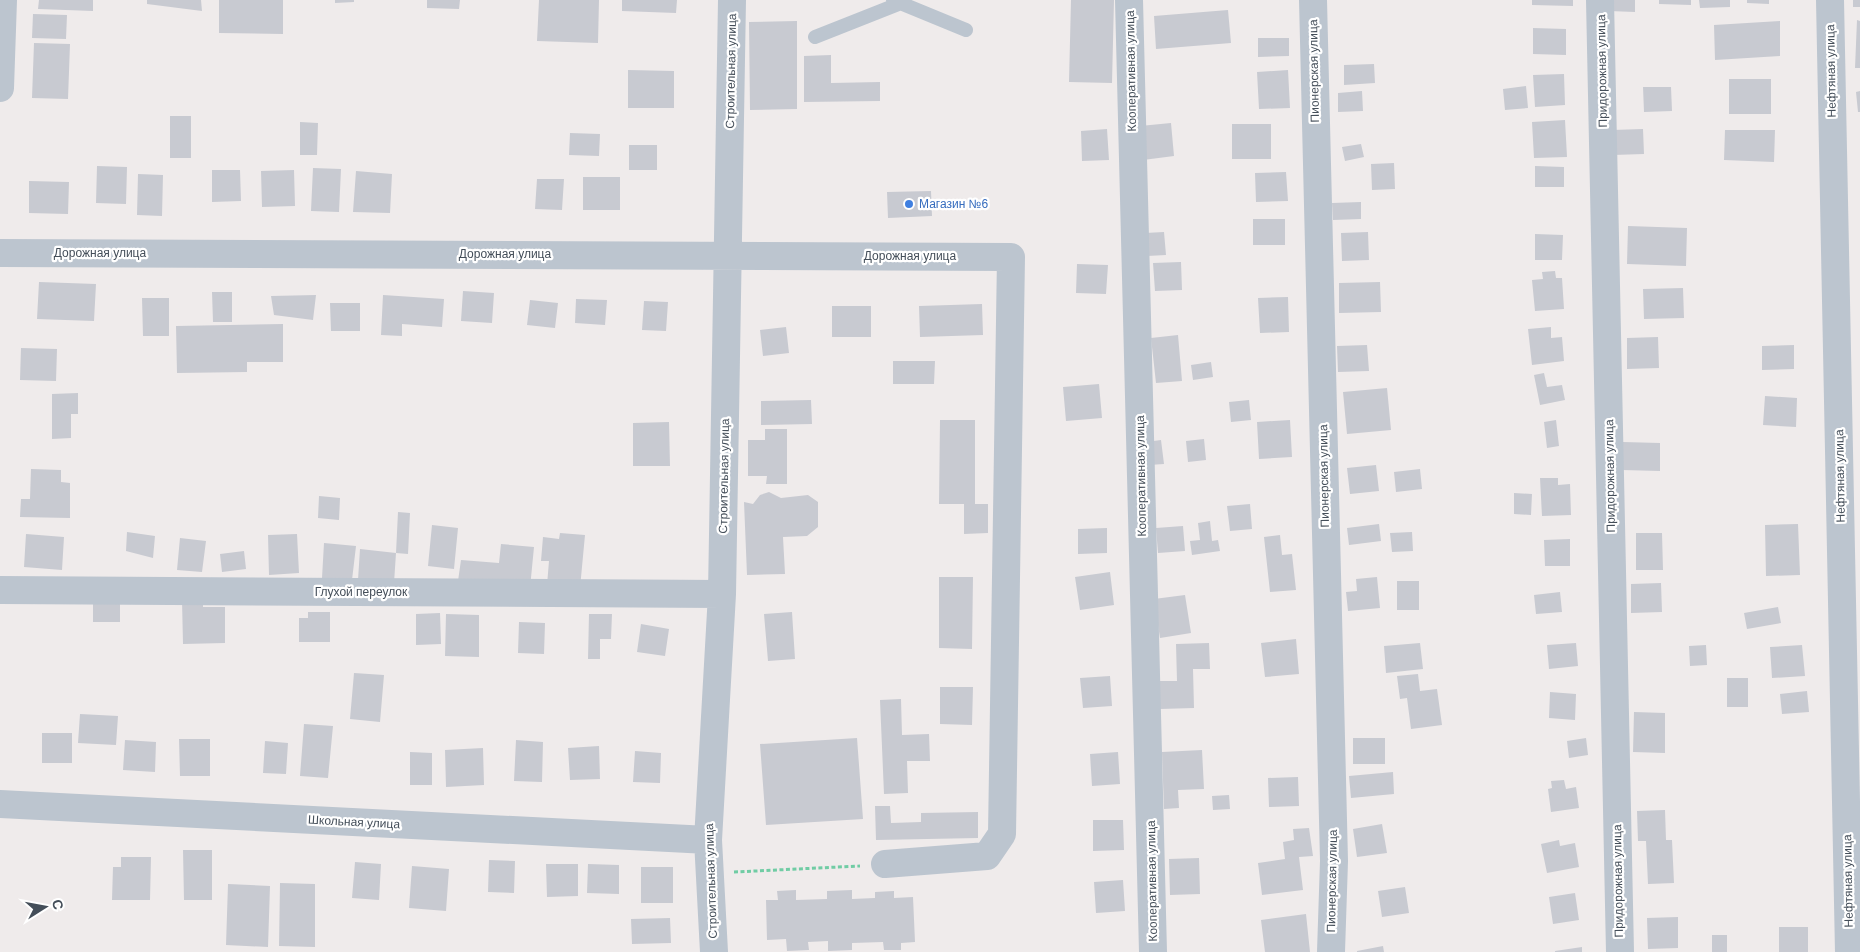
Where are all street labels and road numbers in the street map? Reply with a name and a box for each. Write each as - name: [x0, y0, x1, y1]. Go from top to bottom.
- street label: Кооперативная улица: [1123, 10, 1139, 132]
- street label: Строительная улица: [723, 13, 739, 129]
- street label: Придорожная улица: [1594, 14, 1610, 128]
- street label: Пионерская улица: [1306, 19, 1322, 123]
- street label: Нефтяная улица: [1823, 24, 1839, 118]
- street label: Дорожная улица: [54, 246, 146, 260]
- street label: Дорожная улица: [459, 247, 551, 261]
- street label: Дорожная улица: [864, 249, 956, 263]
- street label: Кооперативная улица: [1133, 415, 1149, 537]
- street label: Строительная улица: [716, 418, 732, 534]
- street label: Придорожная улица: [1602, 419, 1618, 533]
- street label: Пионерская улица: [1316, 424, 1332, 528]
- street label: Нефтяная улица: [1832, 429, 1848, 523]
- street label: Глухой переулок: [315, 585, 408, 599]
- street label: Школьная улица: [308, 813, 401, 831]
- street label: Кооперативная улица: [1144, 820, 1160, 942]
- street label: Строительная улица: [702, 823, 720, 939]
- street label: Придорожная улица: [1610, 824, 1626, 938]
- street label: Пионерская улица: [1324, 829, 1340, 933]
- street label: Нефтяная улица: [1840, 834, 1856, 928]

